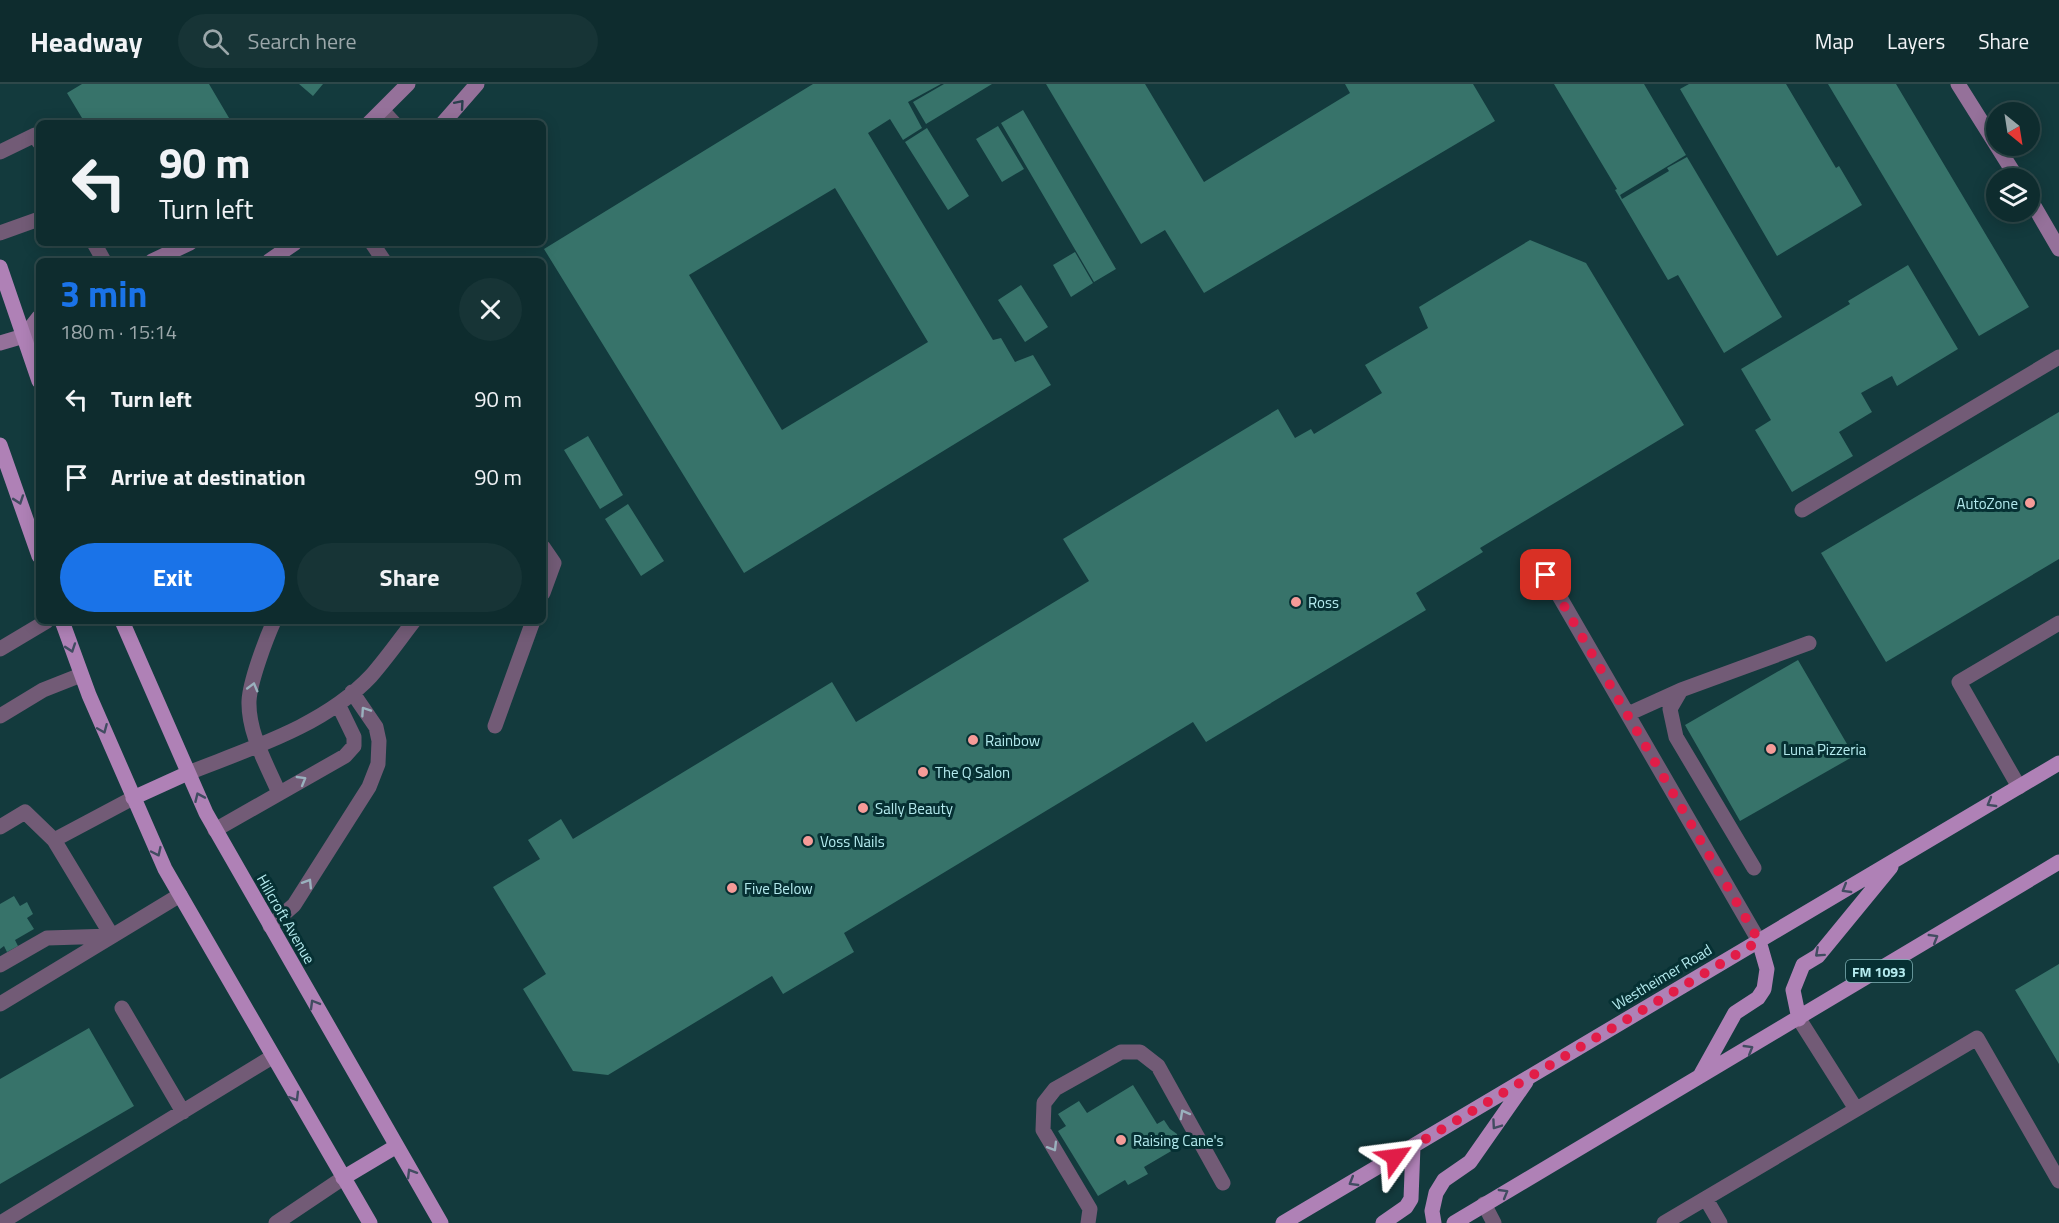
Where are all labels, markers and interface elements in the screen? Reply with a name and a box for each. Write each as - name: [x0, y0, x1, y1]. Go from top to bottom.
- search box: [178, 14, 598, 68]
- text: Headway: [30, 20, 142, 63]
- text: Search here: [247, 24, 357, 58]
- icon: search: [199, 25, 232, 58]
- text: Map: [1815, 25, 1854, 57]
- text: Layers: [1887, 25, 1945, 57]
- text: Share: [1978, 25, 2029, 57]
- one-way arrow: [453, 100, 464, 110]
- north arrow: [1986, 102, 2040, 156]
- map controls: [1986, 102, 2040, 222]
- text: 90 m: [159, 130, 251, 194]
- icon: left: [60, 144, 138, 222]
- button: layers: [1986, 168, 2040, 222]
- text: Turn left: [159, 188, 253, 229]
- text: 3 min: [60, 266, 147, 321]
- button: close: [459, 278, 522, 341]
- text: 180 m · 15:14: [60, 316, 177, 347]
- text: Turn left: [111, 382, 192, 416]
- text: 90 m: [474, 382, 522, 416]
- icon: left: [60, 383, 93, 416]
- text: Arrive at destination: [111, 460, 306, 494]
- text: 90 m: [474, 460, 522, 494]
- icon: arrive: [60, 461, 93, 494]
- place label: AutoZone: [1957, 492, 2018, 515]
- one-way arrow: [12, 494, 25, 505]
- marker: AutoZone: [2023, 496, 2037, 510]
- button: Exit: [60, 543, 285, 612]
- button: Share: [297, 543, 522, 612]
- pin: [1520, 549, 1571, 600]
- icon: arrive: [1529, 558, 1562, 591]
- place label: Ross: [1308, 591, 1339, 614]
- marker: Ross: [1289, 595, 1303, 609]
- one-way arrow: [64, 642, 77, 653]
- one-way arrow: [246, 682, 258, 693]
- one-way arrow: [361, 707, 372, 718]
- one-way arrow: [96, 723, 108, 734]
- place label: Rainbow: [985, 729, 1040, 752]
- marker: Rainbow: [966, 733, 980, 747]
- place label: Luna Pizzeria: [1783, 738, 1867, 761]
- marker: Luna Pizzeria: [1764, 742, 1778, 756]
- place label: The Q Salon: [935, 761, 1010, 784]
- marker: The Q Salon: [916, 765, 930, 779]
- one-way arrow: [296, 776, 306, 787]
- one-way arrow: [194, 792, 206, 803]
- one-way arrow: [1987, 796, 1997, 808]
- place label: Sally Beauty: [875, 797, 953, 820]
- marker: Sally Beauty: [856, 801, 870, 815]
- place label: Voss Nails: [820, 830, 885, 853]
- marker: Voss Nails: [801, 834, 815, 848]
- one-way arrow: [150, 845, 162, 856]
- street label: Hillcroft Avenue: [251, 870, 321, 968]
- place label: Five Below: [744, 877, 813, 900]
- one-way arrow: [301, 879, 312, 890]
- marker: Five Below: [725, 881, 739, 895]
- one-way arrow: [1842, 882, 1852, 894]
- one-way arrow: [1928, 933, 1938, 945]
- street label: Westheimer Road: [1608, 938, 1716, 1016]
- one-way arrow: [1815, 946, 1825, 957]
- road number: FM 1093: [1846, 960, 1912, 982]
- one-way arrow: [310, 1000, 321, 1010]
- one-way arrow: [1742, 1045, 1753, 1056]
- one-way arrow: [288, 1091, 300, 1101]
- one-way arrow: [1180, 1110, 1191, 1120]
- one-way arrow: [1492, 1118, 1503, 1129]
- position arrow: [1363, 1125, 1427, 1189]
- place label: Raising Cane's: [1133, 1129, 1224, 1152]
- marker: Raising Cane's: [1114, 1133, 1128, 1147]
- one-way arrow: [1046, 1141, 1058, 1151]
- one-way arrow: [407, 1169, 418, 1179]
- one-way arrow: [1348, 1175, 1359, 1186]
- one-way arrow: [1498, 1188, 1508, 1200]

